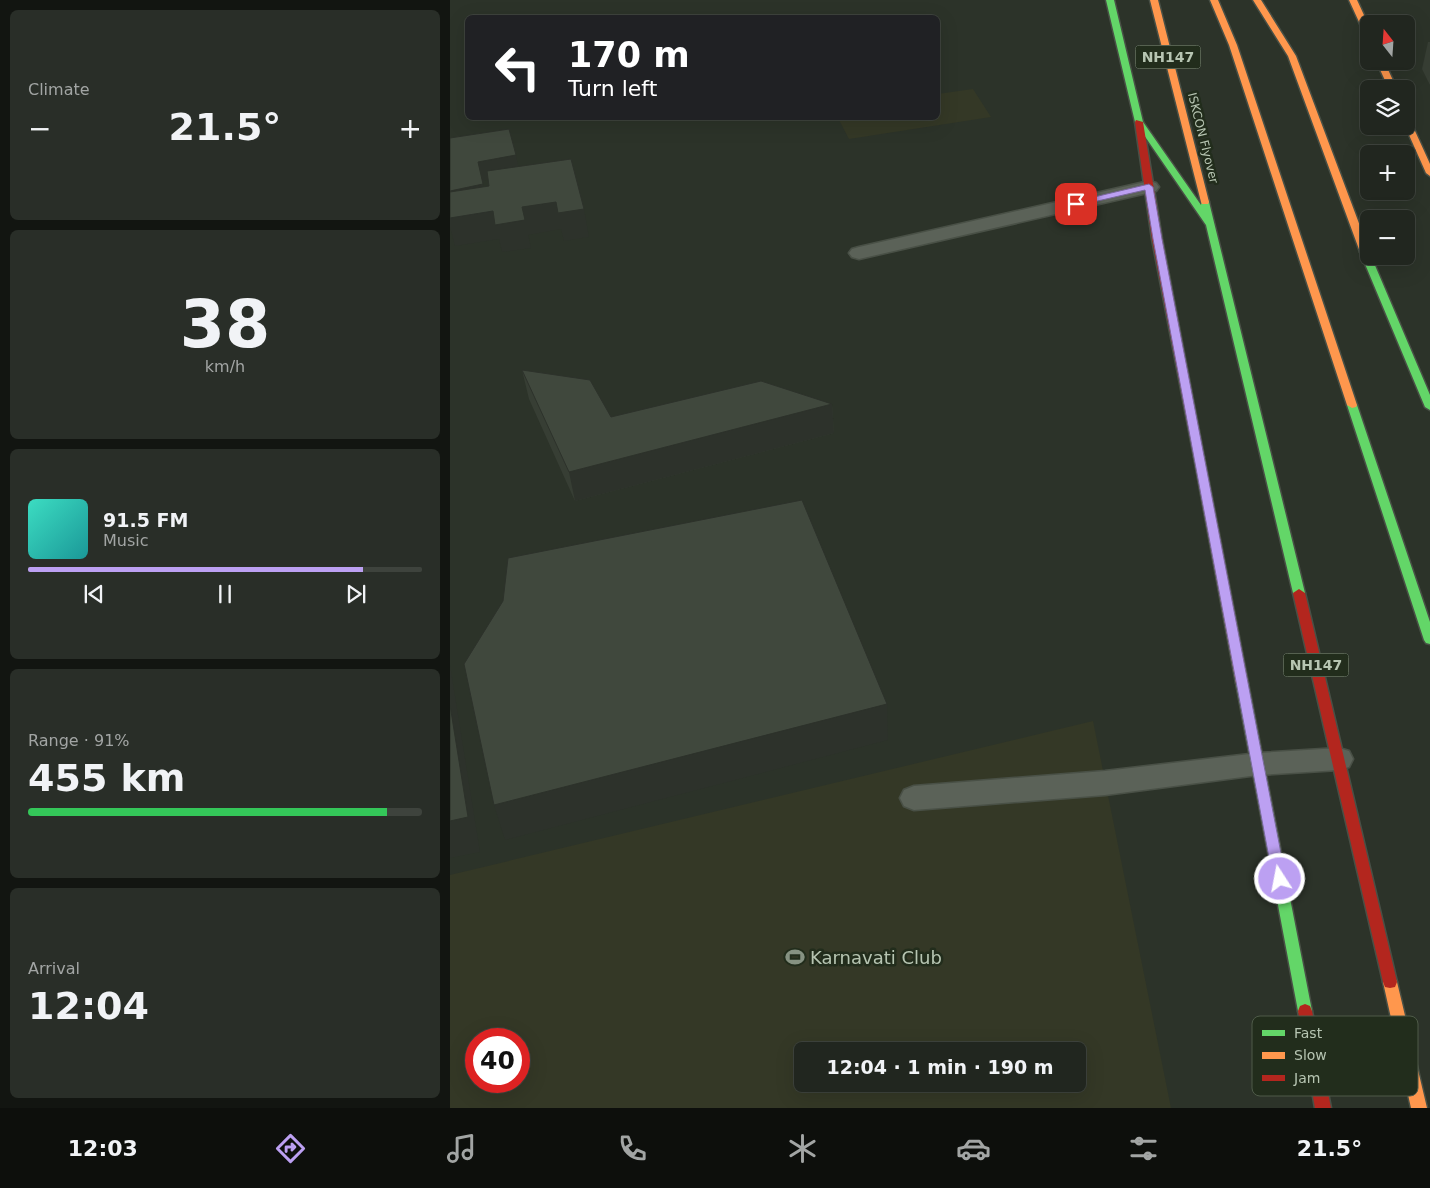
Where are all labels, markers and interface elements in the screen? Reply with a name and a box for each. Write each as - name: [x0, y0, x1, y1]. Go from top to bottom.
- north arrow: [1360, 15, 1415, 70]
- map controls: [1360, 15, 1415, 265]
- icon: left: [485, 35, 550, 100]
- text: 170 m: [568, 35, 690, 75]
- road number: NH147: [1136, 46, 1200, 68]
- text: Turn left: [568, 76, 657, 101]
- text: Climate: [28, 80, 90, 99]
- button: layers: [1360, 80, 1415, 135]
- street label: ISKCON Flyover: [1185, 91, 1221, 185]
- text: 21.5°: [169, 105, 281, 149]
- text: −: [28, 112, 51, 145]
- text: +: [399, 112, 422, 145]
- button: +: [1360, 145, 1415, 200]
- pin: [1055, 183, 1097, 225]
- icon: arrive: [1062, 190, 1090, 218]
- button: −: [1360, 210, 1415, 265]
- text: 38: [180, 287, 270, 362]
- text: km/h: [205, 357, 245, 376]
- text: 91.5 FM: [103, 509, 188, 531]
- text: Music: [103, 531, 149, 550]
- icon: previous: [80, 580, 108, 608]
- icon: pause: [211, 580, 239, 608]
- icon: next: [342, 580, 370, 608]
- road number: NH147: [1284, 654, 1348, 676]
- text: Range · 91%: [28, 731, 130, 750]
- text: 455 km: [28, 756, 185, 800]
- position arrow: [1253, 852, 1305, 904]
- sports icon: Karnavati Club: [784, 946, 806, 968]
- place label: Karnavati Club: [810, 947, 942, 968]
- text: Arrival: [28, 959, 80, 978]
- text: 12:04: [28, 984, 149, 1028]
- legend: [1252, 1016, 1418, 1096]
- text: Fast: [1294, 1025, 1323, 1041]
- speed limit sign: 40: [465, 1028, 530, 1093]
- text: Slow: [1294, 1047, 1327, 1063]
- text: 12:04 · 1 min · 190 m: [826, 1056, 1054, 1078]
- text: Jam: [1293, 1070, 1320, 1086]
- icon: directions: [273, 1131, 308, 1166]
- icon: music: [444, 1131, 479, 1166]
- icon: phone: [615, 1131, 650, 1166]
- icon: climate: [785, 1131, 820, 1166]
- icon: car: [956, 1131, 991, 1166]
- icon: filters: [1126, 1131, 1161, 1166]
- text: 12:03: [68, 1136, 138, 1161]
- text: 21.5°: [1297, 1136, 1362, 1161]

